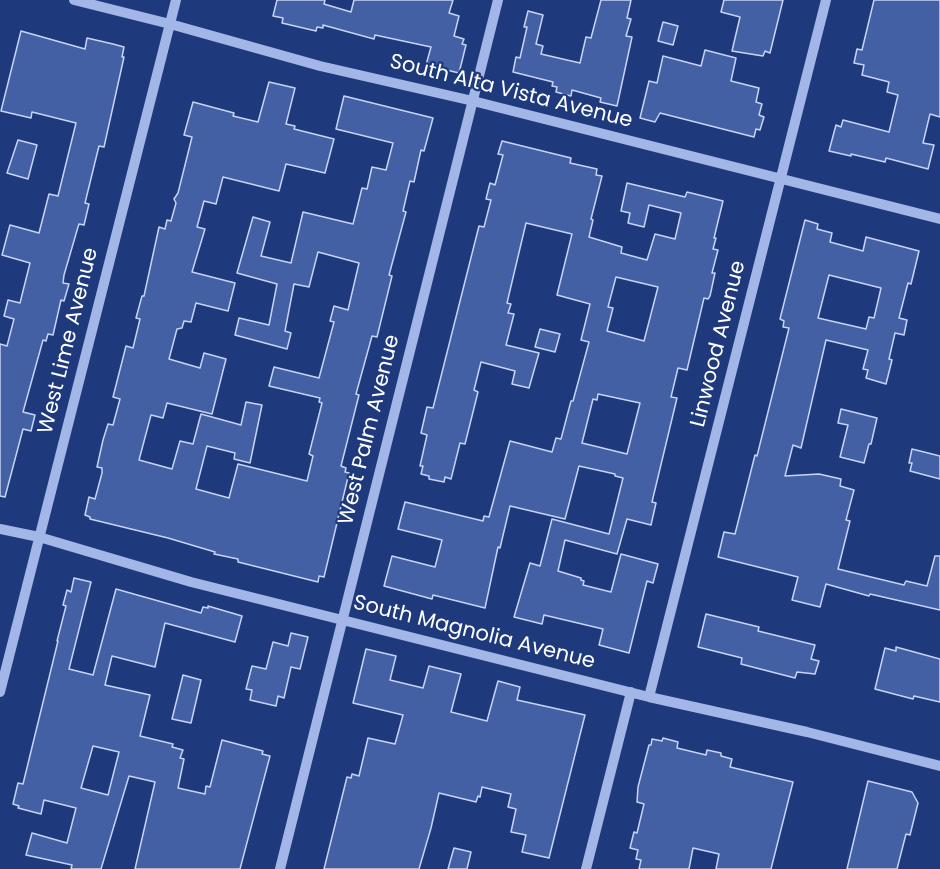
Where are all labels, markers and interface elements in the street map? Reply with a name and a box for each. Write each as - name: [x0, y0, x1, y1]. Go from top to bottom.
- street label: South Alta Vista Avenue: [387, 50, 635, 134]
- street label: West Lime Avenue: [34, 245, 104, 437]
- street label: Linwood Avenue: [686, 258, 752, 430]
- street label: West Palm Avenue: [334, 332, 406, 528]
- street label: South Magnolia Avenue: [351, 591, 597, 675]

